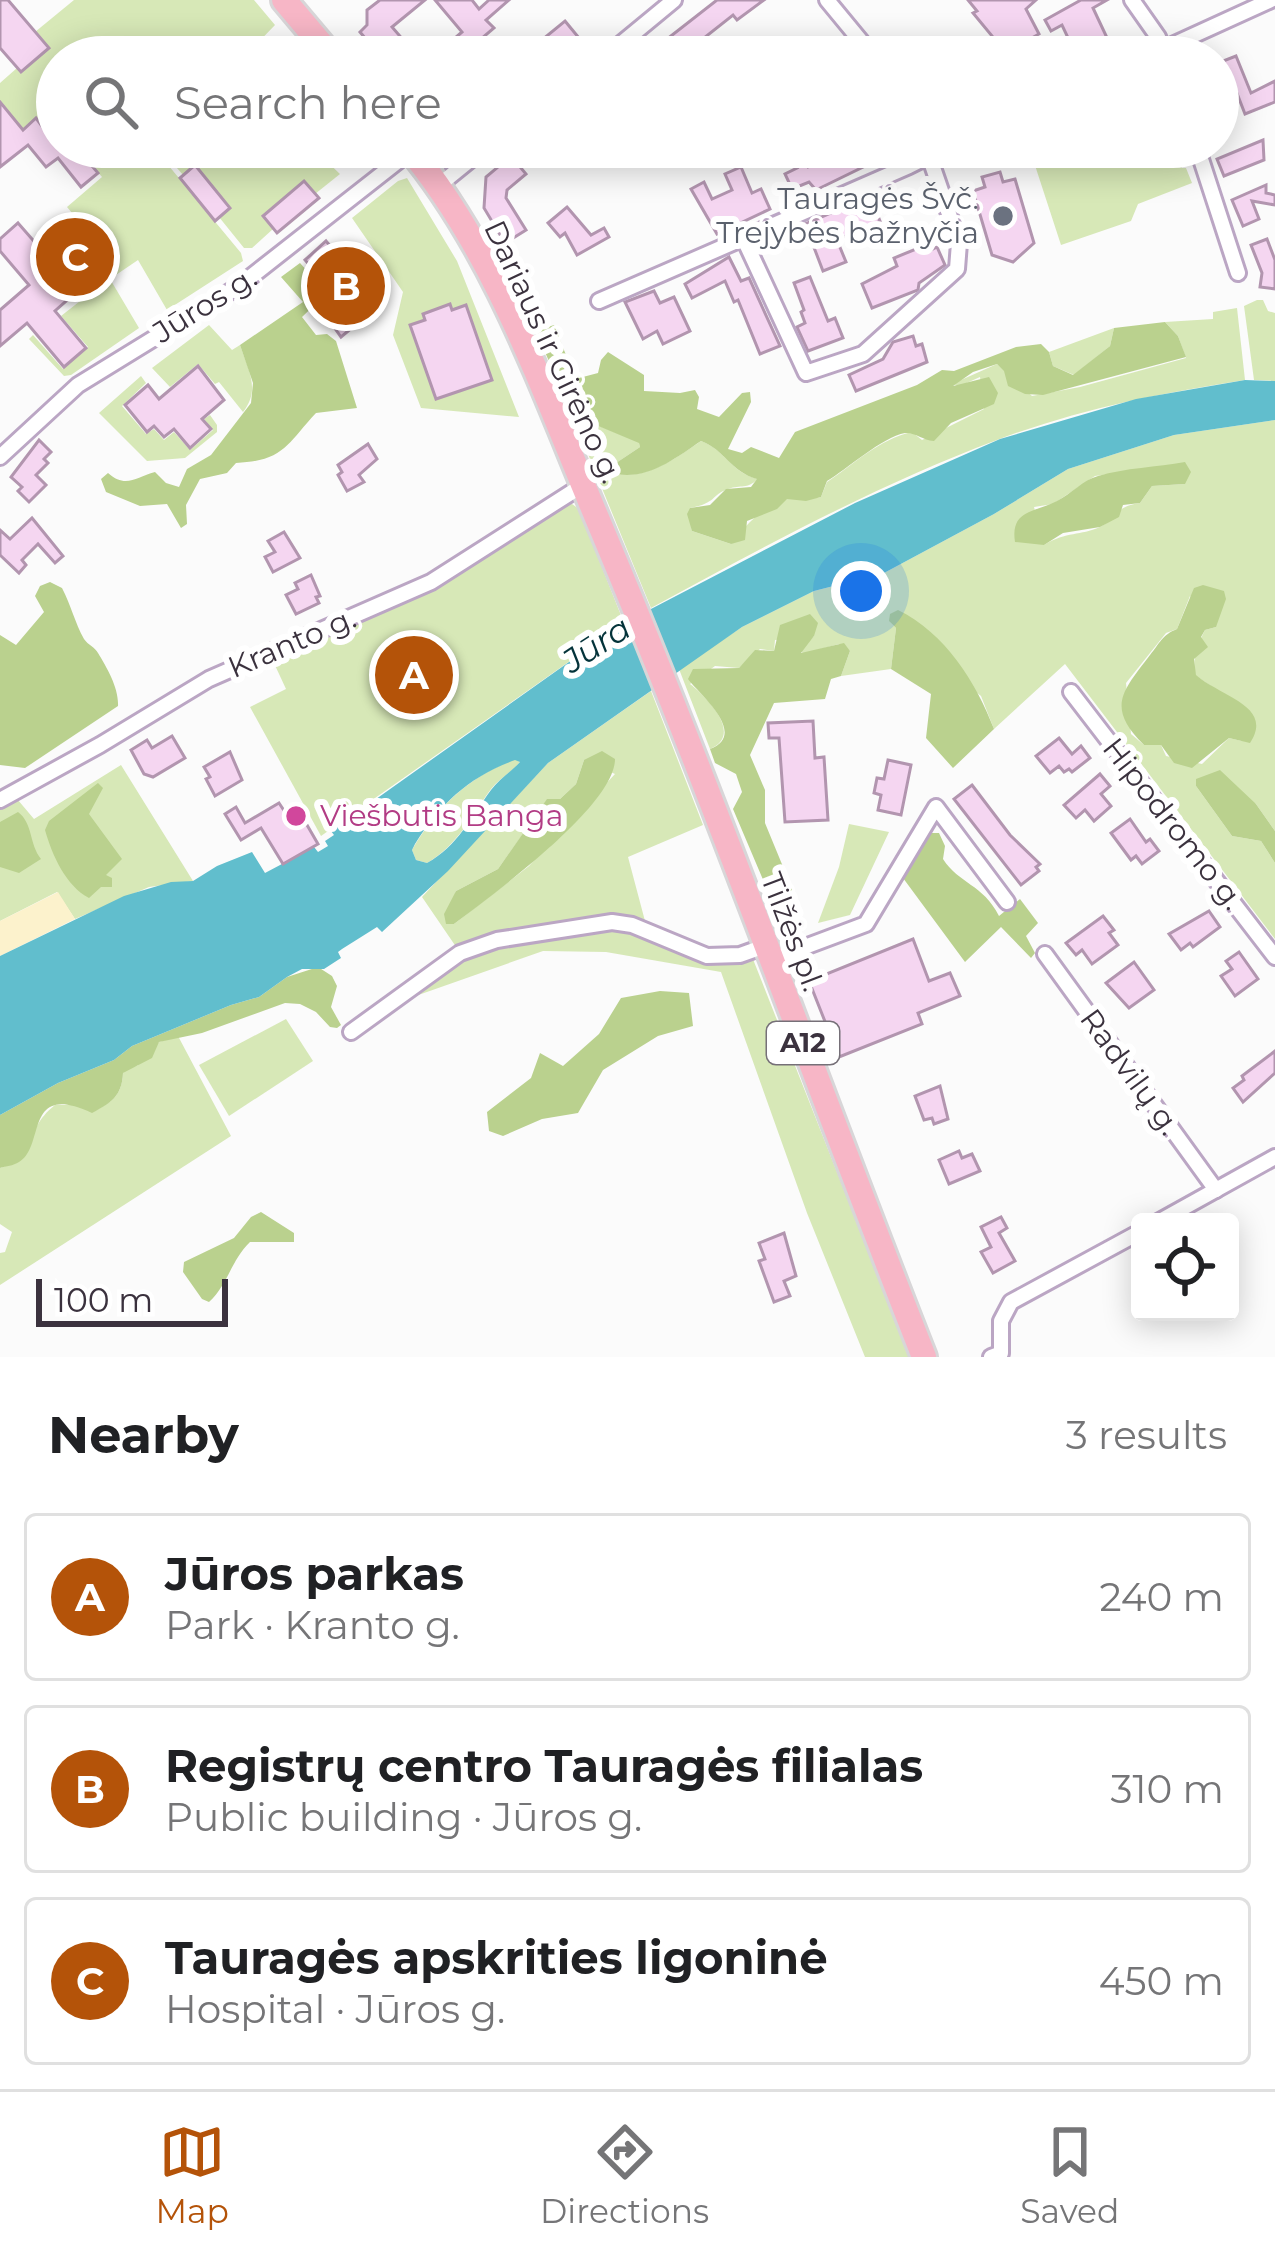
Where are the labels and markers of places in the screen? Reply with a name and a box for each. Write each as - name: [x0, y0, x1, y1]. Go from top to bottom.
- place label: Tauragės Švč. Trejybės bažnyčia: [716, 180, 979, 251]
- marker: Tauragės Švč. Trejybės bažnyčia: [990, 203, 1016, 229]
- pin: C: [36, 212, 114, 302]
- pin: B: [307, 241, 385, 331]
- pin: A: [375, 630, 453, 720]
- place label: Viešbutis Banga: [320, 797, 563, 834]
- marker: Viešbutis Banga: [283, 803, 309, 829]

